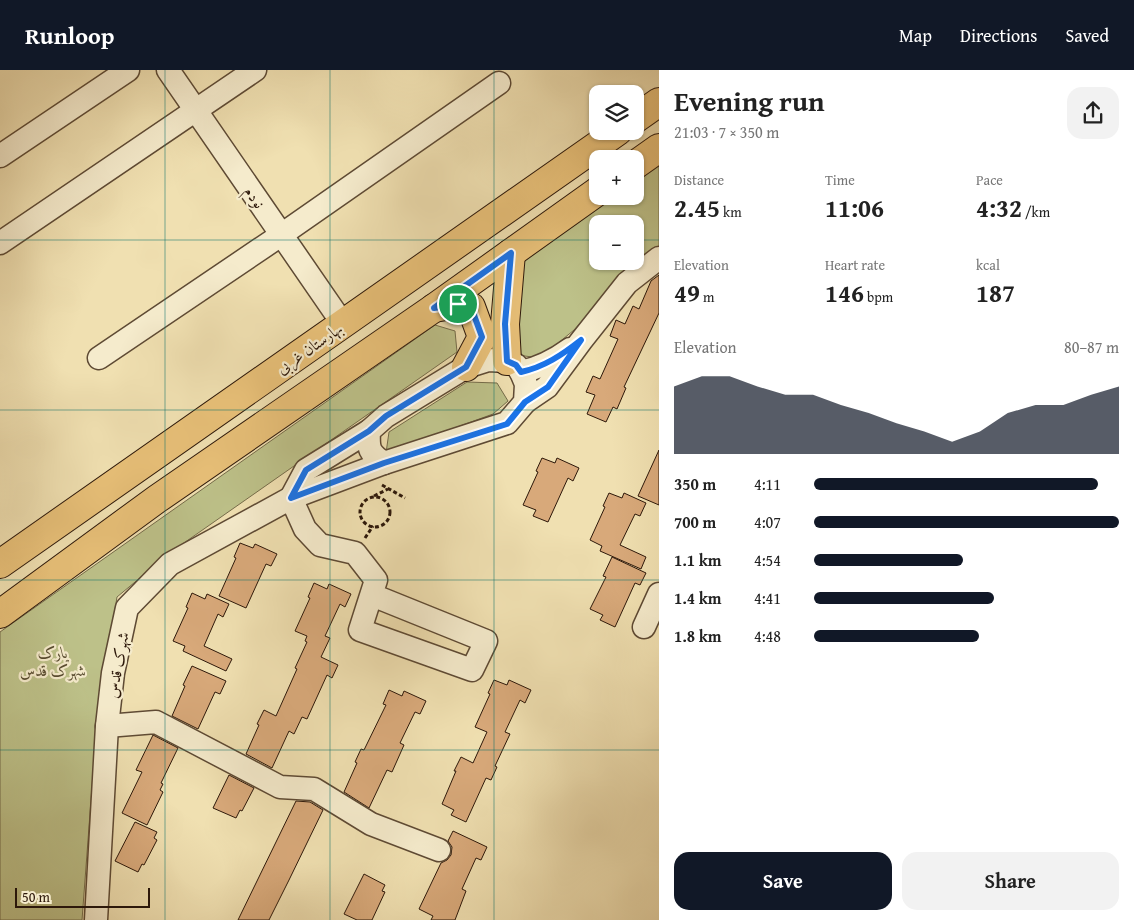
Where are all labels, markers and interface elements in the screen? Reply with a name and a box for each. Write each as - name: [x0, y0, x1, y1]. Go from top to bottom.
- text: Runloop: [25, 18, 114, 53]
- text: Map: [899, 22, 932, 49]
- text: Directions: [960, 22, 1037, 49]
- text: Saved: [1065, 22, 1109, 49]
- text: Evening run: [674, 80, 825, 121]
- map controls: [589, 85, 644, 270]
- button: layers: [589, 85, 644, 140]
- button: share: [1067, 87, 1119, 139]
- text: 21:03 · 7 × 350 m: [674, 120, 779, 144]
- button: +: [589, 150, 644, 205]
- text: Distance: [674, 170, 724, 190]
- text: Time: [825, 170, 855, 190]
- text: Pace: [976, 170, 1003, 190]
- street label: نودم: [236, 181, 271, 215]
- text: 2.45: [674, 190, 720, 226]
- text: 11:06: [825, 190, 884, 226]
- text: 4:32: [976, 190, 1022, 226]
- text: km: [720, 202, 742, 222]
- text: /km: [1022, 202, 1050, 222]
- button: −: [589, 215, 644, 270]
- text: Elevation: [674, 255, 729, 275]
- text: Heart rate: [825, 255, 885, 275]
- text: kcal: [976, 255, 1000, 275]
- text: 49: [674, 275, 700, 311]
- text: 146: [825, 275, 864, 311]
- text: 187: [976, 275, 1015, 311]
- pin: [437, 283, 479, 325]
- text: m: [700, 287, 714, 307]
- text: bpm: [864, 287, 893, 307]
- icon: arrive: [444, 290, 472, 318]
- street label: بهارستان غربی: [271, 316, 347, 380]
- text: Elevation: [674, 335, 737, 359]
- text: 80–87 m: [1064, 335, 1119, 359]
- text: 350 m: [674, 472, 716, 496]
- text: 4:11: [754, 472, 781, 496]
- text: 700 m: [674, 510, 716, 534]
- text: 4:07: [754, 510, 781, 534]
- text: 1.1 km: [674, 548, 721, 572]
- text: 4:54: [754, 548, 781, 572]
- text: 1.4 km: [674, 586, 721, 610]
- text: 4:41: [754, 586, 781, 610]
- text: 1.8 km: [674, 624, 721, 648]
- text: 4:48: [754, 624, 781, 648]
- street label: شهرک قدس: [99, 630, 135, 700]
- park label: پارک شهرک قدس: [20, 640, 86, 682]
- button: Save: [674, 852, 892, 910]
- button: Share: [902, 852, 1119, 910]
- scale bar: [15, 885, 150, 908]
- text: 50 m: [22, 887, 50, 907]

